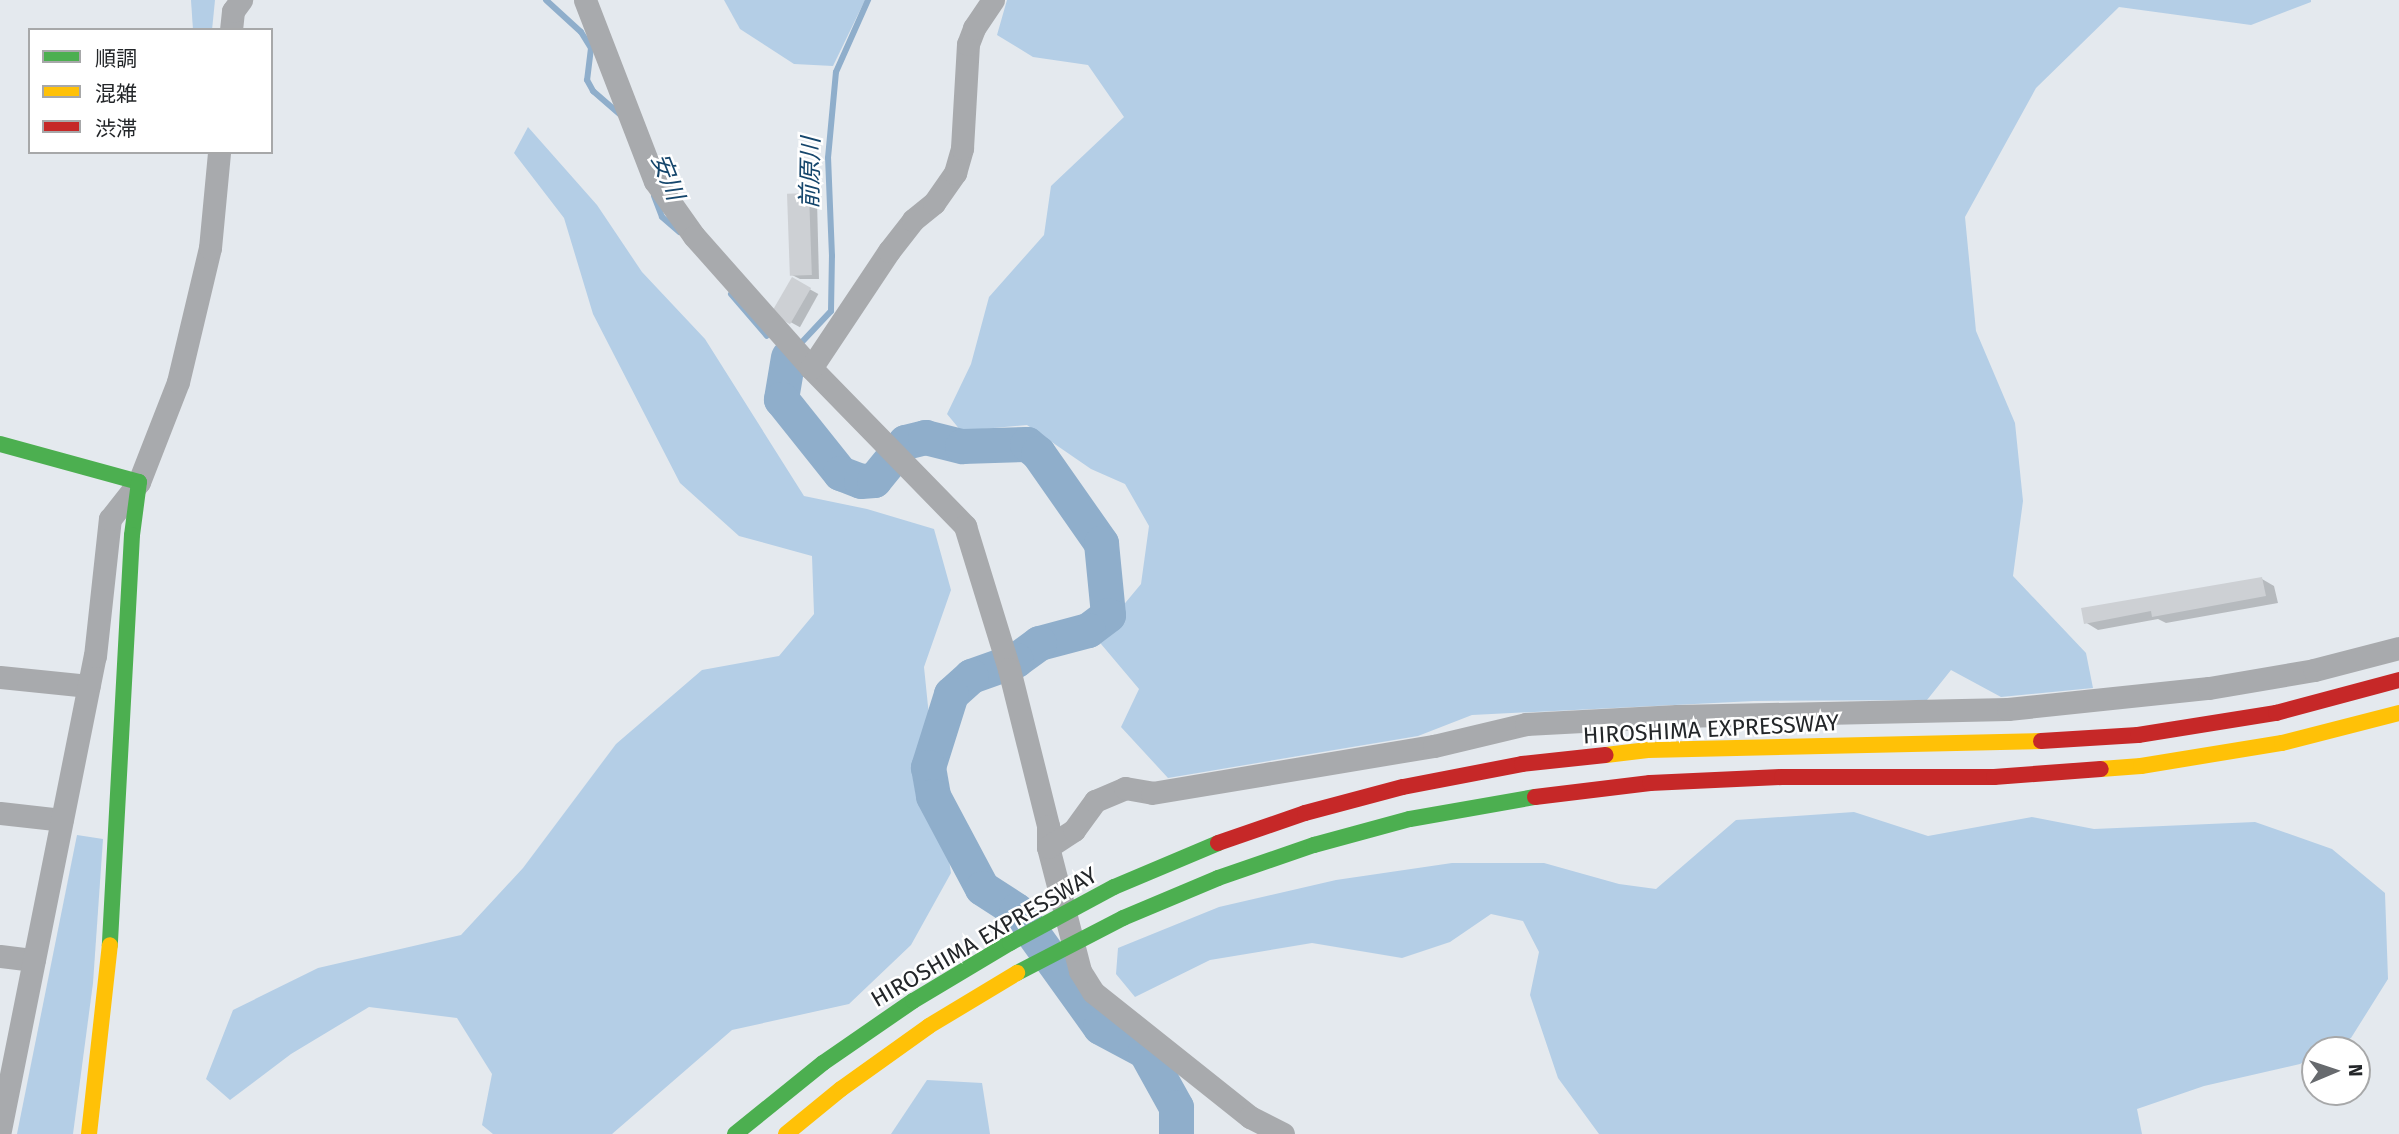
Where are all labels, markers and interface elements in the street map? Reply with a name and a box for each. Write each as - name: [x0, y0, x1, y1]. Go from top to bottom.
- legend: [28, 28, 273, 154]
- text: 順調: [95, 46, 137, 72]
- text: 混雑: [95, 81, 137, 107]
- text: 渋滞: [95, 116, 137, 142]
- water label: 前原川: [796, 137, 826, 209]
- water label: 安川: [645, 149, 689, 205]
- street label: HIROSHIMA EXPRESSWAY: [1582, 709, 1840, 749]
- street label: HIROSHIMA EXPRESSWAY: [866, 861, 1102, 1013]
- north arrow: [2301, 1036, 2371, 1106]
- text: N: [2344, 1064, 2367, 1077]

